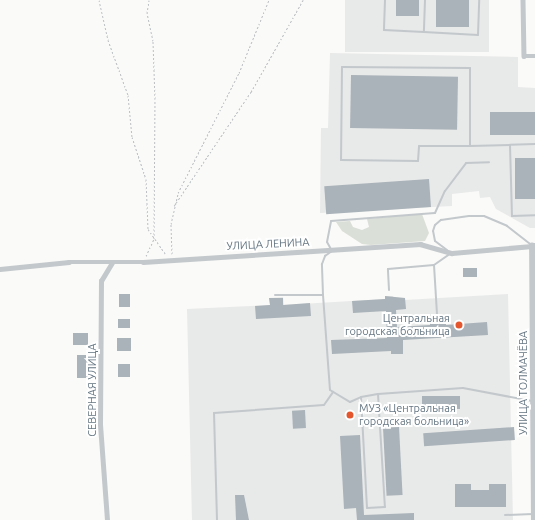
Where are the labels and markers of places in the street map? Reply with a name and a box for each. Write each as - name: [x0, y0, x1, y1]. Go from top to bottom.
- place label: Центральная городская больница: [345, 312, 450, 338]
- marker: Центральная городская больница: [453, 319, 465, 331]
- place label: МУЗ «Центральная городская больница»: [359, 402, 469, 428]
- marker: МУЗ «Центральная городская больница»: [344, 409, 356, 421]

